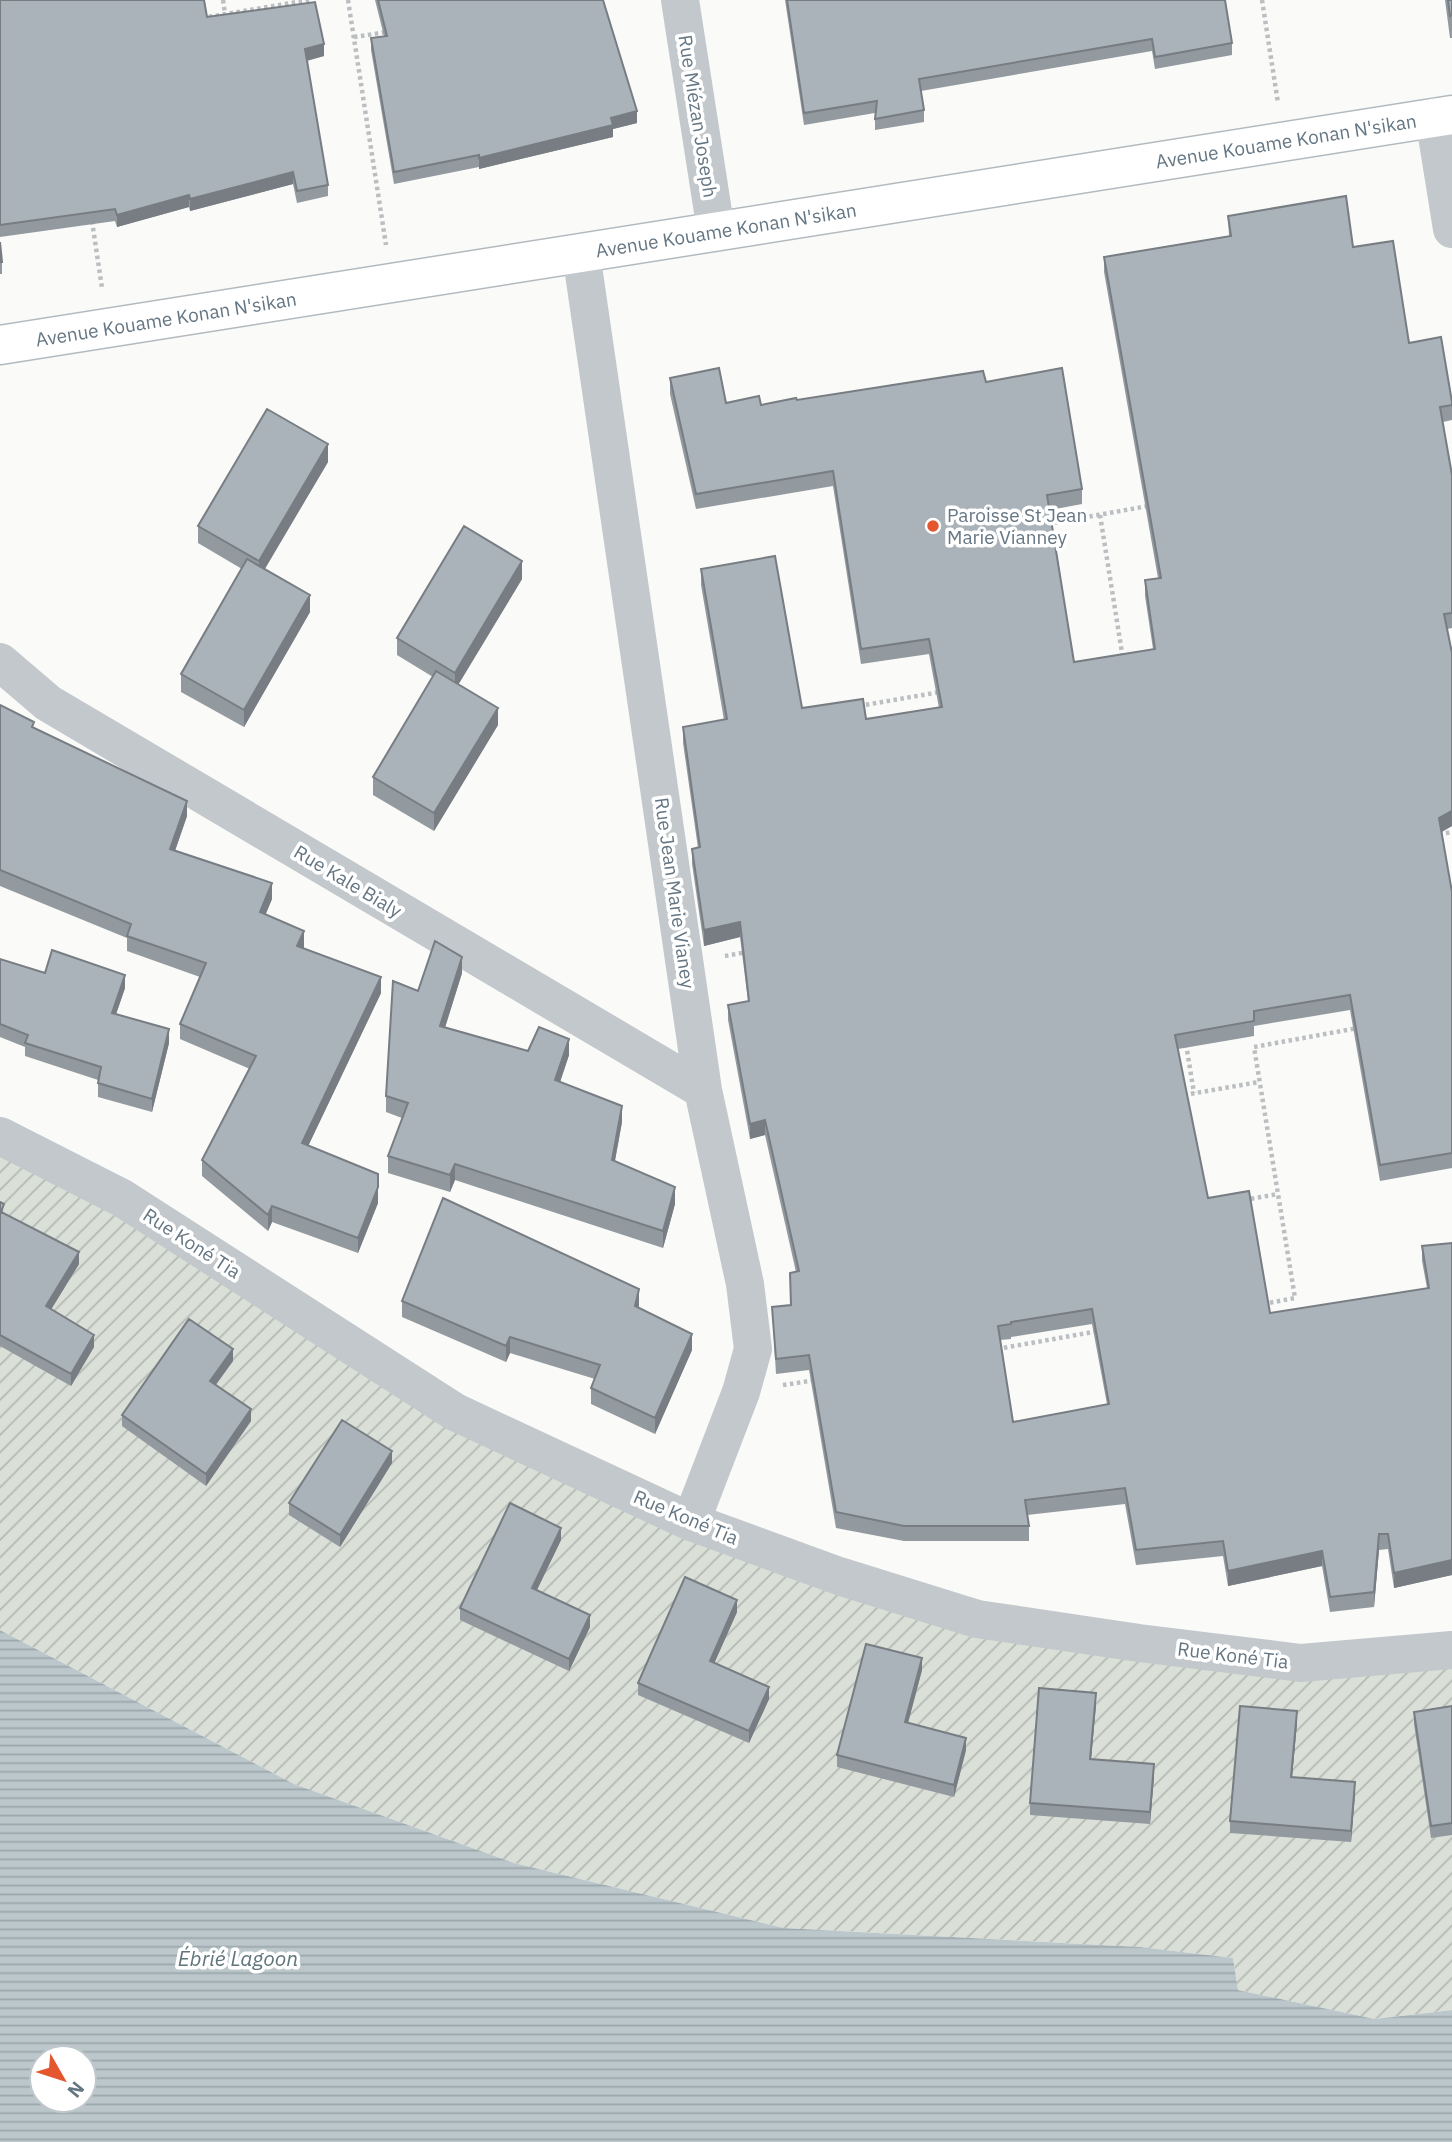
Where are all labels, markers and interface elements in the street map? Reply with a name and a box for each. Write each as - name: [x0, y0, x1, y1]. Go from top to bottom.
- street label: Rue Miézan Joseph: [673, 33, 723, 199]
- street label: Avenue Kouame Konan N'sikan: [1154, 109, 1418, 173]
- street label: Avenue Kouame Konan N'sikan: [594, 198, 858, 262]
- street label: Avenue Kouame Konan N'sikan: [34, 287, 298, 351]
- place label: Paroisse St Jean Marie Vianney: [947, 503, 1087, 549]
- marker: Paroisse St Jean Marie Vianney: [925, 518, 941, 534]
- street label: Rue Jean Marie Vianey: [650, 796, 700, 991]
- street label: Rue Kale Bialy: [290, 839, 407, 923]
- street label: Rue Koné Tia: [139, 1203, 245, 1283]
- street label: Rue Koné Tia: [630, 1484, 742, 1550]
- street label: Rue Koné Tia: [1176, 1636, 1290, 1674]
- water label: Ébrié Lagoon: [178, 1944, 298, 1972]
- north arrow: [28, 2044, 98, 2114]
- text: N: [63, 2077, 90, 2103]

